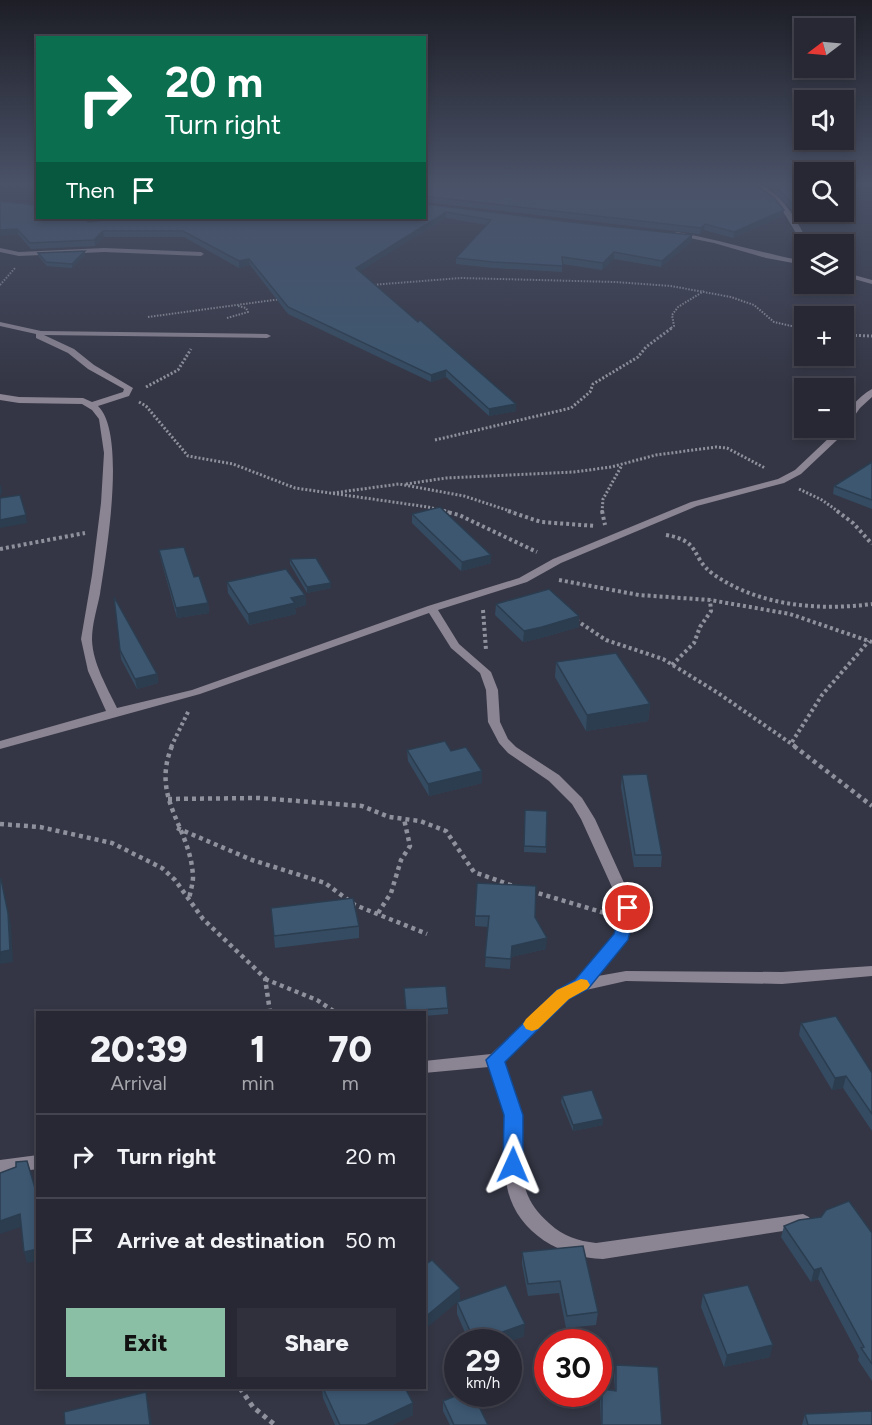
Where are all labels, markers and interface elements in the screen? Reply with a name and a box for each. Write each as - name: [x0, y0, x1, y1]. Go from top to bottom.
- north arrow: [794, 18, 854, 78]
- map controls: [794, 18, 854, 438]
- text: 20 m: [165, 57, 263, 108]
- icon: right: [66, 60, 144, 138]
- button: sound: [794, 90, 854, 150]
- text: Turn right: [165, 108, 281, 141]
- button: search: [794, 162, 854, 222]
- icon: arrive: [127, 174, 160, 207]
- text: Then: [66, 177, 115, 204]
- button: layers: [794, 234, 854, 294]
- button: +: [794, 306, 854, 366]
- button: −: [794, 378, 854, 438]
- pin: [602, 882, 653, 933]
- icon: arrive: [611, 891, 644, 924]
- text: 20:39: [90, 1028, 188, 1071]
- text: 1: [250, 1028, 266, 1071]
- text: 70: [328, 1028, 372, 1071]
- text: Arrival: [111, 1071, 167, 1095]
- text: min: [241, 1071, 274, 1095]
- text: m: [342, 1071, 359, 1095]
- position arrow: [481, 1133, 545, 1197]
- icon: right: [66, 1140, 99, 1173]
- text: Turn right: [117, 1143, 216, 1170]
- text: 20 m: [345, 1143, 396, 1170]
- icon: arrive: [66, 1224, 99, 1257]
- text: Arrive at destination: [117, 1227, 325, 1254]
- text: 50 m: [345, 1227, 396, 1254]
- button: Exit: [66, 1308, 225, 1377]
- button: Share: [237, 1308, 396, 1377]
- speed limit sign: 30: [534, 1329, 612, 1407]
- text: 29: [466, 1342, 500, 1379]
- text: km/h: [466, 1374, 500, 1392]

